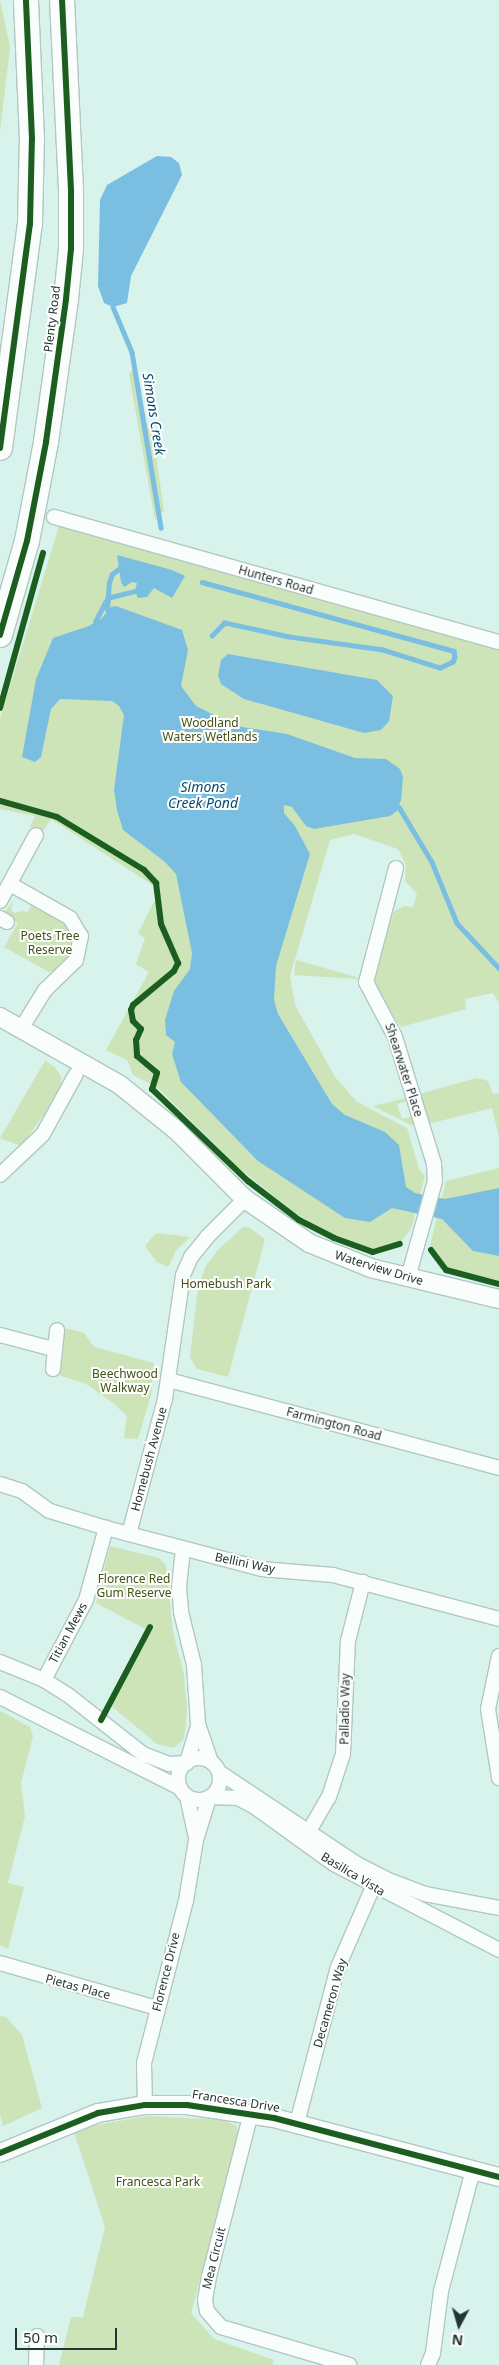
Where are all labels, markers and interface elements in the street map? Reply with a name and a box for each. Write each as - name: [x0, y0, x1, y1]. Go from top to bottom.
- street label: Plenty Road: [41, 285, 63, 353]
- water label: Simons Creek: [139, 372, 169, 456]
- street label: Hunters Road: [237, 562, 315, 598]
- park label: Woodland Waters Wetlands: [163, 716, 257, 744]
- water label: Simons Creek Pond: [168, 779, 238, 812]
- park label: Poets Tree Reserve: [21, 929, 79, 957]
- street label: Shearwater Place: [382, 1021, 426, 1119]
- street label: Waterview Drive: [333, 1248, 425, 1288]
- park label: Homebush Park: [181, 1277, 271, 1291]
- park label: Beechwood Walkway: [92, 1367, 158, 1395]
- street label: Farmington Road: [285, 1404, 383, 1444]
- street label: Homebush Avenue: [128, 1405, 170, 1513]
- street label: Bellini Way: [214, 1550, 276, 1576]
- park label: Florence Red Gum Reserve: [96, 1572, 172, 1600]
- street label: Titian Mews: [46, 1600, 90, 1666]
- street label: Palladio Way: [337, 1673, 353, 1745]
- street label: Basilica Vista: [318, 1849, 388, 1899]
- street label: Florence Drive: [149, 1931, 183, 2013]
- street label: Decameron Way: [310, 1957, 350, 2049]
- street label: Pietas Place: [44, 1971, 112, 2003]
- street label: Francesca Drive: [191, 2087, 281, 2115]
- park label: Francesca Park: [116, 2175, 200, 2189]
- street label: Mea Circuit: [199, 2225, 229, 2291]
- north arrow: [434, 2300, 484, 2350]
- scale bar: [18, 2318, 120, 2350]
- text: 50 m: [23, 2327, 58, 2347]
- text: N: [451, 2330, 464, 2350]

